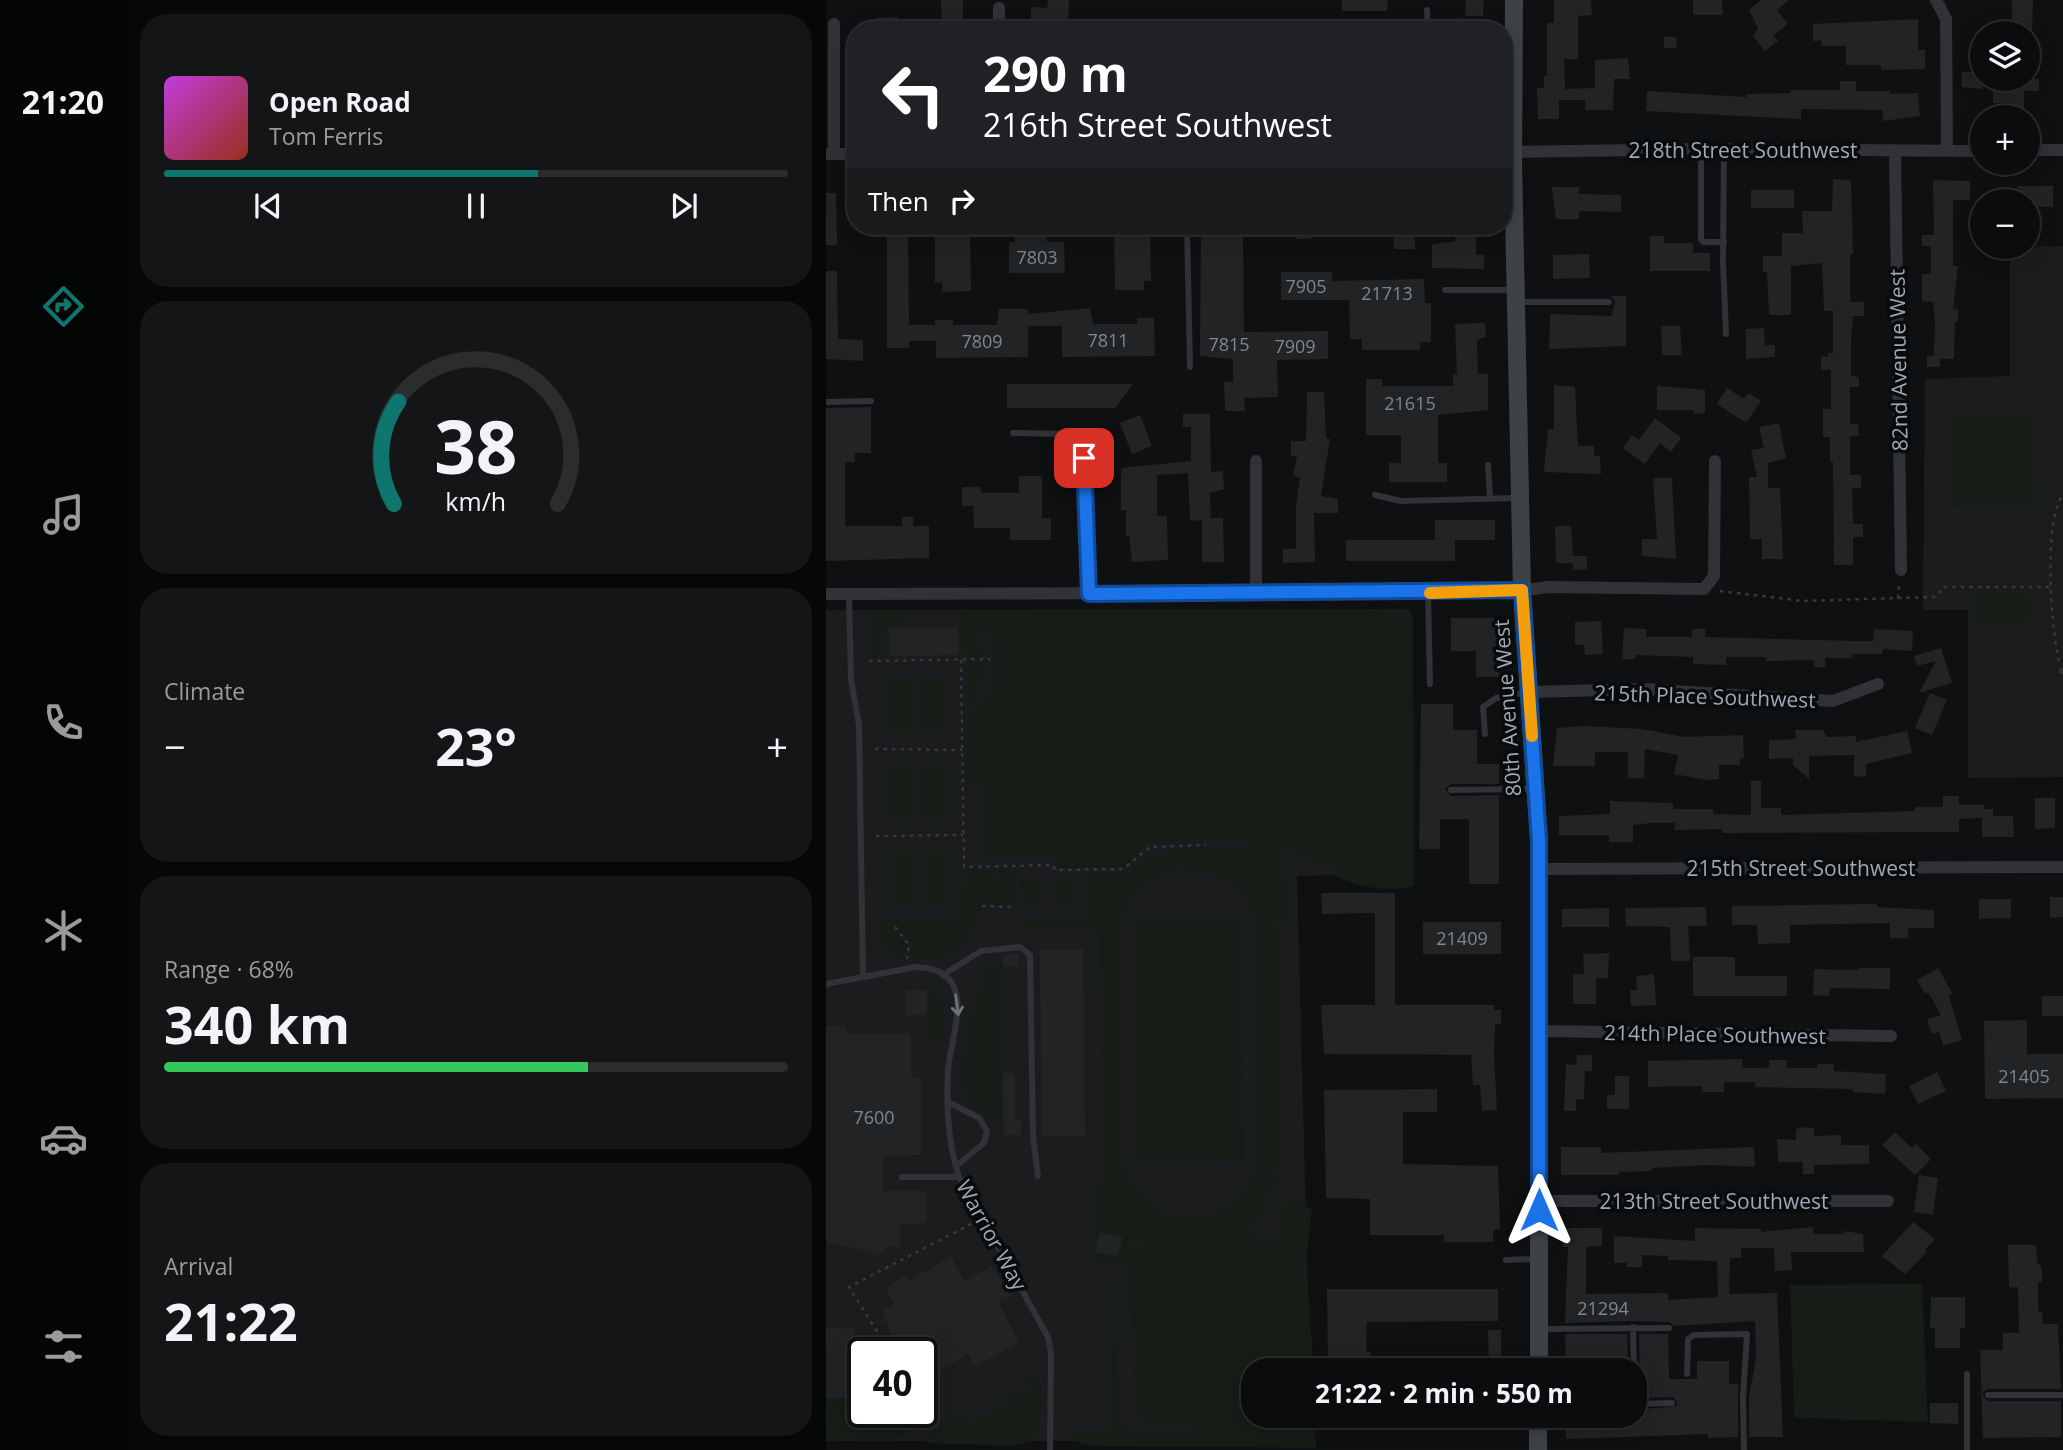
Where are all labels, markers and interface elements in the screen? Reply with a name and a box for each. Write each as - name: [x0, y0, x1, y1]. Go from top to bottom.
- map controls: [1970, 21, 2040, 259]
- button: layers: [1970, 21, 2040, 91]
- text: 290 m: [983, 40, 1128, 106]
- icon: left: [868, 49, 959, 140]
- text: 21:20: [22, 80, 104, 123]
- text: Open Road: [269, 84, 411, 120]
- text: 216th Street Southwest: [983, 103, 1332, 146]
- button: +: [1970, 105, 2040, 175]
- text: Tom Ferris: [269, 120, 383, 152]
- street label: 218th Street Southwest: [1629, 136, 1857, 164]
- icon: right: [943, 182, 981, 220]
- text: Then: [868, 183, 929, 219]
- icon: previous: [249, 187, 287, 225]
- icon: pause: [457, 187, 495, 225]
- icon: next: [665, 187, 703, 225]
- button: −: [1970, 189, 2040, 259]
- house number: 7803: [1016, 245, 1058, 269]
- street label: 82nd Avenue West: [1882, 269, 1914, 451]
- house number: 7905: [1285, 274, 1327, 298]
- house number: 21713: [1361, 281, 1413, 305]
- icon: directions: [39, 282, 88, 331]
- house number: 7811: [1087, 328, 1129, 352]
- house number: 7809: [961, 329, 1003, 353]
- house number: 7815: [1208, 332, 1250, 356]
- house number: 7909: [1274, 334, 1316, 358]
- house number: 21615: [1384, 391, 1436, 415]
- text: 38: [434, 396, 518, 495]
- pin: [1054, 428, 1114, 488]
- icon: arrive: [1065, 439, 1103, 477]
- text: km/h: [446, 484, 506, 518]
- icon: music: [39, 490, 88, 539]
- street label: 80th Avenue West: [1487, 619, 1527, 797]
- text: Climate: [164, 675, 245, 707]
- street label: 215th Place Southwest: [1594, 678, 1816, 714]
- icon: phone: [39, 698, 88, 747]
- text: 23°: [435, 710, 517, 781]
- text: −: [164, 720, 186, 772]
- text: +: [766, 720, 788, 772]
- street label: 215th Street Southwest: [1687, 854, 1915, 882]
- icon: climate: [39, 906, 88, 955]
- house number: 21409: [1436, 926, 1488, 950]
- text: Range · 68%: [164, 953, 294, 985]
- text: 340 km: [164, 988, 350, 1059]
- one-way arrow: [951, 993, 964, 1016]
- street label: 214th Place Southwest: [1604, 1018, 1826, 1050]
- house number: 21405: [1998, 1064, 2050, 1088]
- house number: 7600: [853, 1105, 895, 1129]
- icon: car: [39, 1114, 88, 1163]
- position arrow: [1502, 1173, 1576, 1247]
- street label: Warrior Way: [950, 1175, 1034, 1295]
- street label: 213th Street Southwest: [1600, 1187, 1828, 1215]
- text: Arrival: [164, 1250, 233, 1282]
- text: 21:22: [164, 1285, 298, 1356]
- house number: 21294: [1577, 1296, 1629, 1320]
- icon: filters: [39, 1322, 88, 1371]
- speed limit sign: 40: [847, 1337, 938, 1428]
- text: 21:22 · 2 min · 550 m: [1315, 1375, 1573, 1411]

